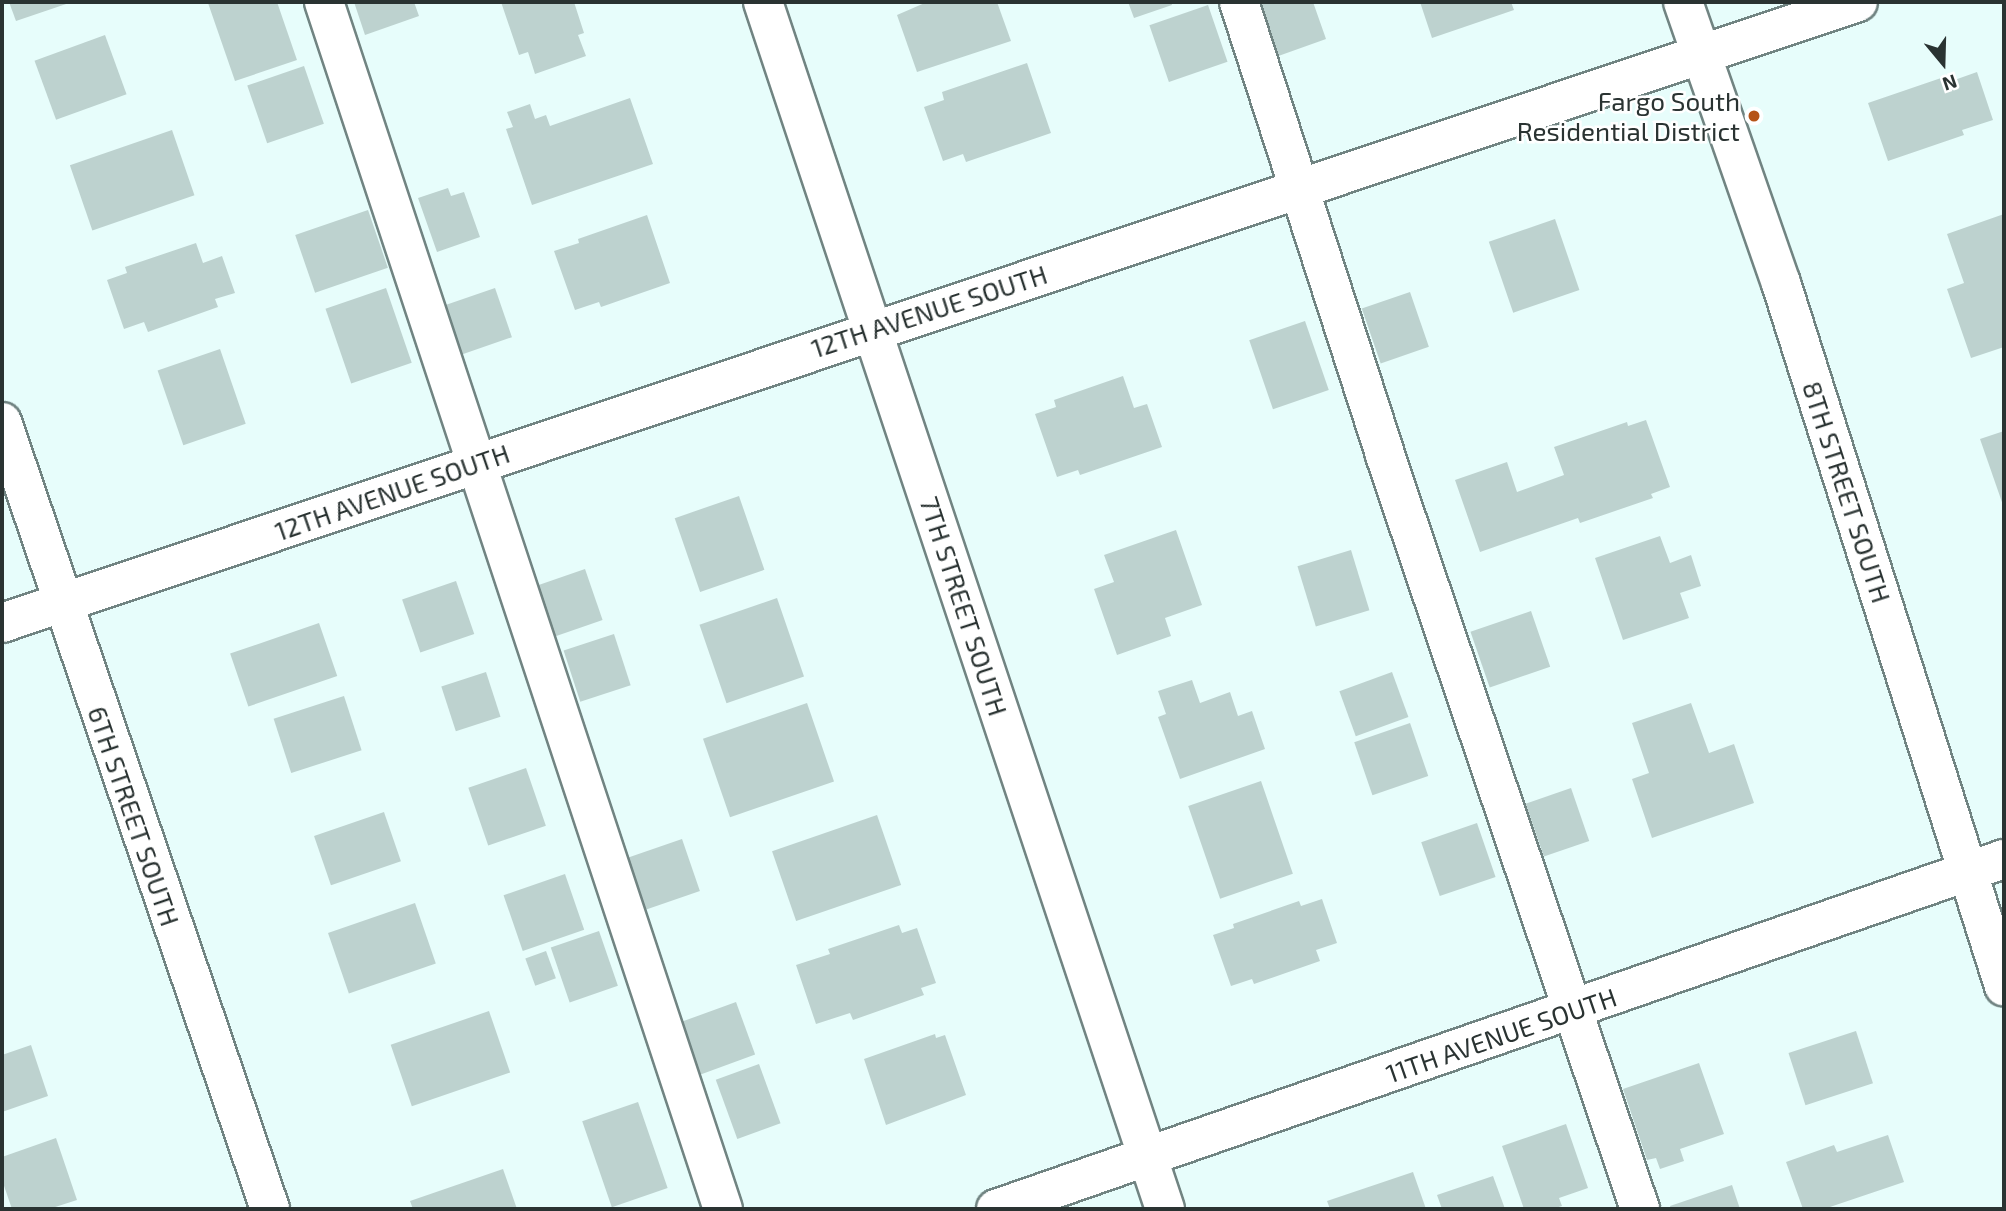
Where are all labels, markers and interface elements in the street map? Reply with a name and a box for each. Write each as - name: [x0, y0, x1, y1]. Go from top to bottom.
- north arrow: [1908, 28, 1978, 98]
- text: N: [1940, 70, 1960, 96]
- place label: Fargo South Residential District: [1516, 85, 1740, 146]
- marker: Fargo South Residential District: [1746, 108, 1762, 124]
- street label: 12TH AVENUE SOUTH: [807, 258, 1051, 364]
- street label: 8TH STREET SOUTH: [1796, 377, 1898, 607]
- street label: 12TH AVENUE SOUTH: [270, 437, 514, 547]
- street label: 7TH STREET SOUTH: [914, 492, 1014, 720]
- street label: 6TH STREET SOUTH: [82, 702, 186, 930]
- street label: 11TH AVENUE SOUTH: [1381, 981, 1621, 1089]

